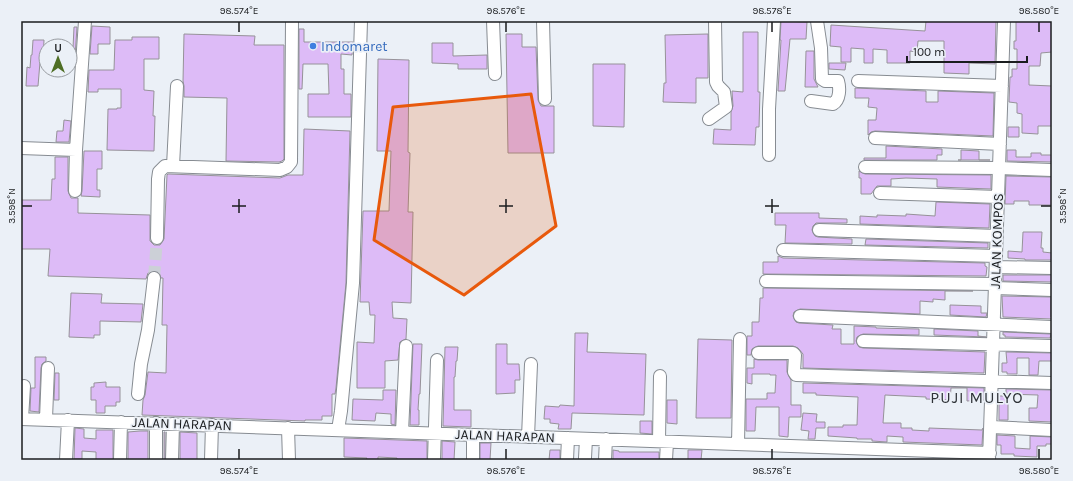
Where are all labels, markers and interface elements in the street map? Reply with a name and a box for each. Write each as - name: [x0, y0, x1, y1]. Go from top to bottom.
- text: 98.574°E: [220, 5, 258, 17]
- text: 98.576°E: [487, 5, 525, 17]
- text: 98.578°E: [752, 5, 792, 17]
- text: 98.580°E: [1019, 5, 1059, 17]
- north arrow: [38, 38, 78, 78]
- place label: Indomaret: [321, 38, 388, 55]
- scale bar: [907, 38, 1027, 64]
- marker: Indomaret: [308, 41, 318, 51]
- text: U: [54, 42, 62, 55]
- text: 100 m: [913, 45, 945, 59]
- text: 3.598°N: [6, 188, 18, 224]
- text: 3.598°N: [1057, 188, 1069, 224]
- street label: JALAN KOMPOS: [987, 193, 1007, 289]
- district label: PUJI MULYO: [930, 388, 1024, 407]
- street label: JALAN HARAPAN: [132, 414, 232, 434]
- street label: JALAN HARAPAN: [455, 426, 555, 446]
- text: 98.574°E: [220, 465, 258, 477]
- text: 98.576°E: [487, 465, 525, 477]
- text: 98.578°E: [752, 465, 792, 477]
- text: 98.580°E: [1019, 465, 1059, 477]

